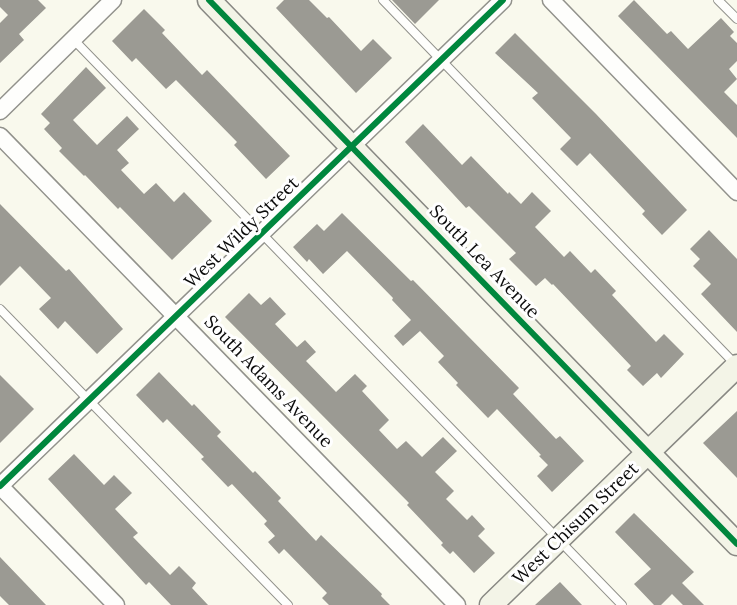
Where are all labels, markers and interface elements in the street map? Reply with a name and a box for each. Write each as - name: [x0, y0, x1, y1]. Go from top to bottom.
- street label: West Wildy Street: [180, 173, 304, 293]
- street label: South Lea Avenue: [424, 201, 544, 323]
- street label: South Adams Avenue: [199, 311, 337, 453]
- street label: West Chisum Street: [509, 458, 643, 590]

